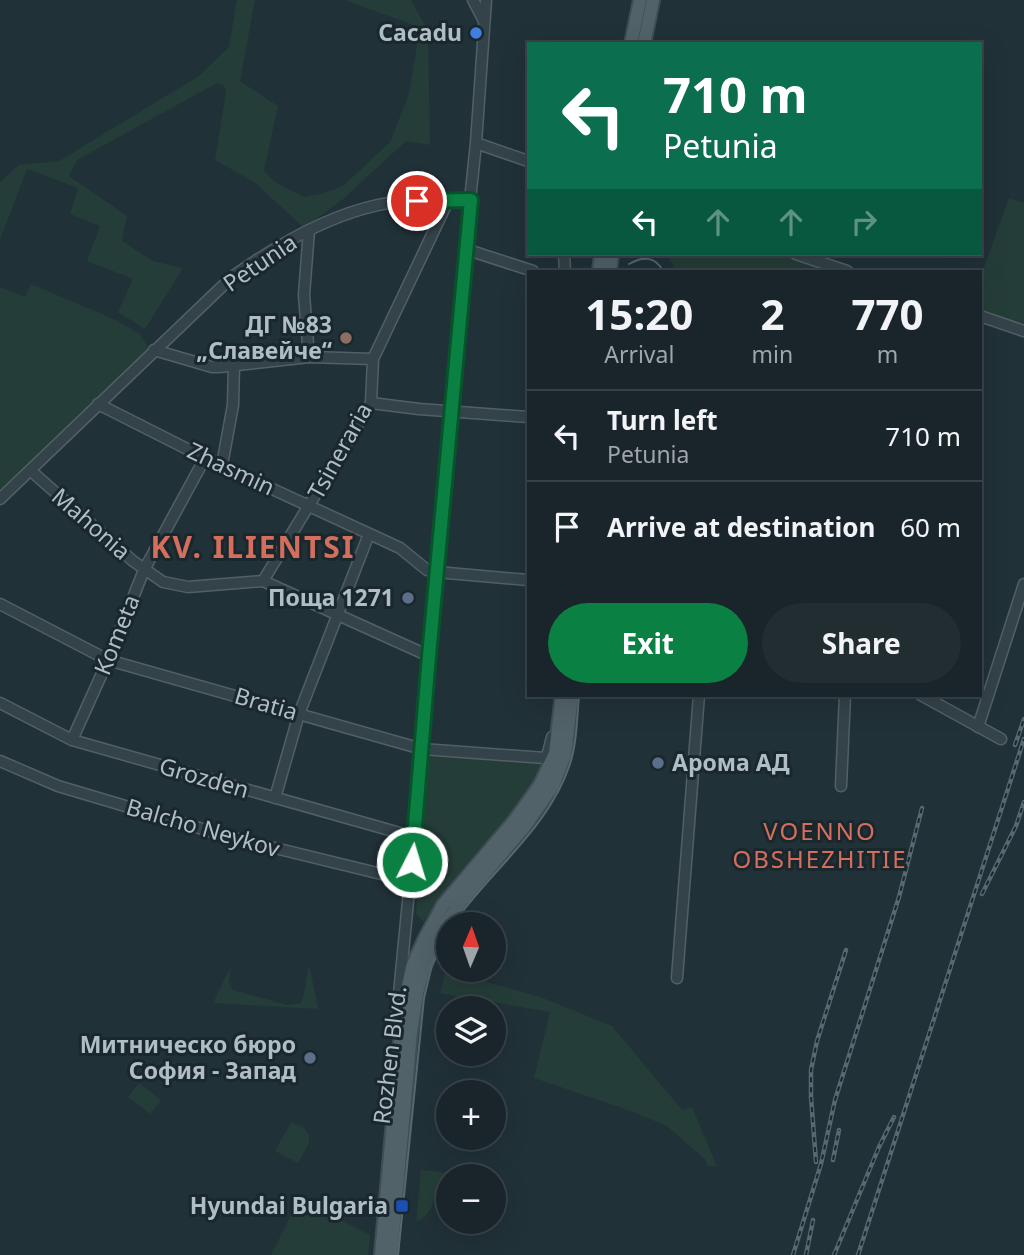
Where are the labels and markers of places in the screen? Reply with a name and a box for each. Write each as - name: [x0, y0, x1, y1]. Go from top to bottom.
- place label: Cacadu: [378, 16, 462, 48]
- marker: Cacadu: [468, 25, 484, 41]
- pin: [387, 171, 447, 231]
- place label: ДГ №83 „Славейче“: [196, 308, 332, 366]
- marker: ДГ №83 „Славейче“: [338, 330, 354, 346]
- place label: Поща 1271: [268, 581, 394, 613]
- marker: Поща 1271: [400, 590, 416, 606]
- place label: Арома АД: [672, 746, 790, 778]
- marker: Арома АД: [650, 755, 666, 771]
- place label: Митническо бюро София - Запад: [80, 1028, 296, 1086]
- marker: Митническо бюро София - Запад: [302, 1050, 318, 1066]
- place label: Hyundai Bulgaria: [190, 1189, 388, 1221]
- marker: Hyundai Bulgaria: [394, 1198, 410, 1214]

